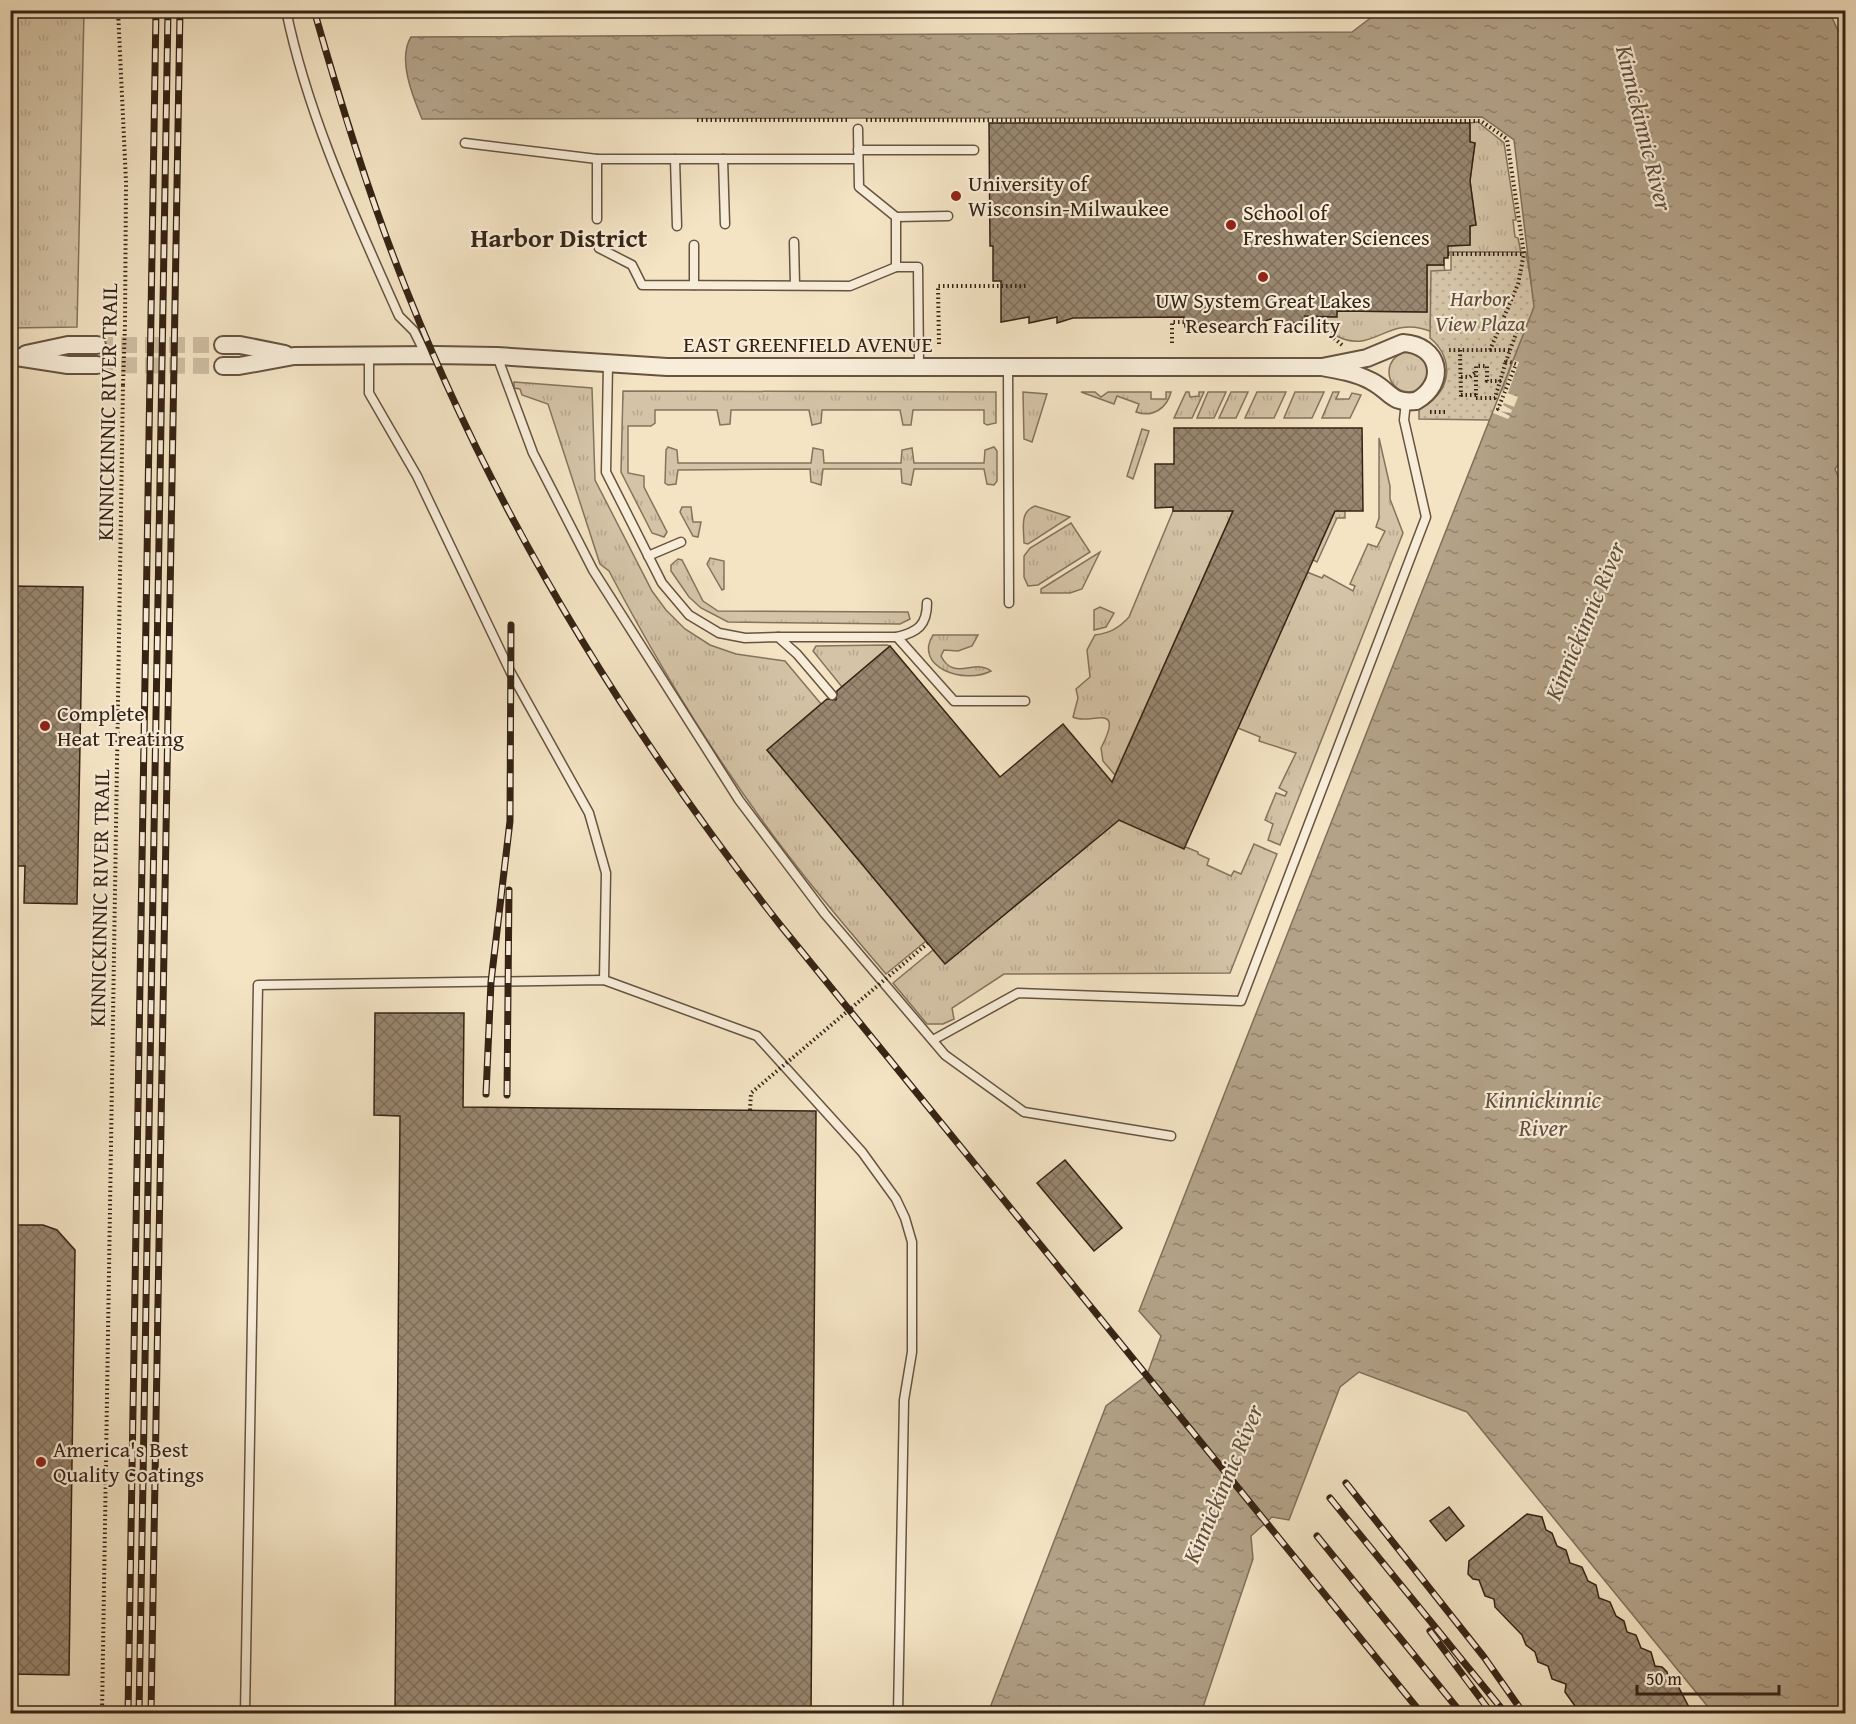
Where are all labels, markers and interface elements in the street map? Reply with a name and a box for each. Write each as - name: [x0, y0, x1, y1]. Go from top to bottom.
- water label: Kinnickinnic River: [1607, 40, 1682, 215]
- place label: University of Wisconsin-Milwaukee: [968, 167, 1169, 224]
- marker: University of Wisconsin-Milwaukee: [949, 189, 963, 203]
- place label: School of Freshwater Sciences: [1243, 196, 1430, 253]
- district label: Harbor District: [471, 218, 648, 257]
- marker: School of Freshwater Sciences: [1224, 218, 1238, 232]
- marker: UW System Great Lakes Research Facility: [1256, 270, 1270, 284]
- park label: Harbor View Plaza: [1435, 282, 1526, 339]
- street label: KINNICKINNIC RIVER TRAIL: [89, 283, 125, 541]
- place label: UW System Great Lakes Research Facility: [1155, 284, 1371, 341]
- street label: EAST GREENFIELD AVENUE: [683, 328, 933, 360]
- water label: Kinnickinnic River: [1535, 535, 1634, 707]
- place label: Complete Heat Treating: [57, 697, 184, 754]
- marker: Complete Heat Treating: [38, 719, 52, 733]
- street label: KINNICKINNIC RIVER TRAIL: [81, 769, 117, 1027]
- water label: Kinnickinnic River: [1484, 1082, 1602, 1145]
- water label: Kinnickinnic River: [1173, 1398, 1272, 1570]
- place label: America's Best Quality Coatings: [53, 1433, 204, 1490]
- marker: America's Best Quality Coatings: [34, 1455, 48, 1469]
- scale bar: [1637, 1658, 1780, 1696]
- text: 50 m: [1646, 1665, 1682, 1692]

